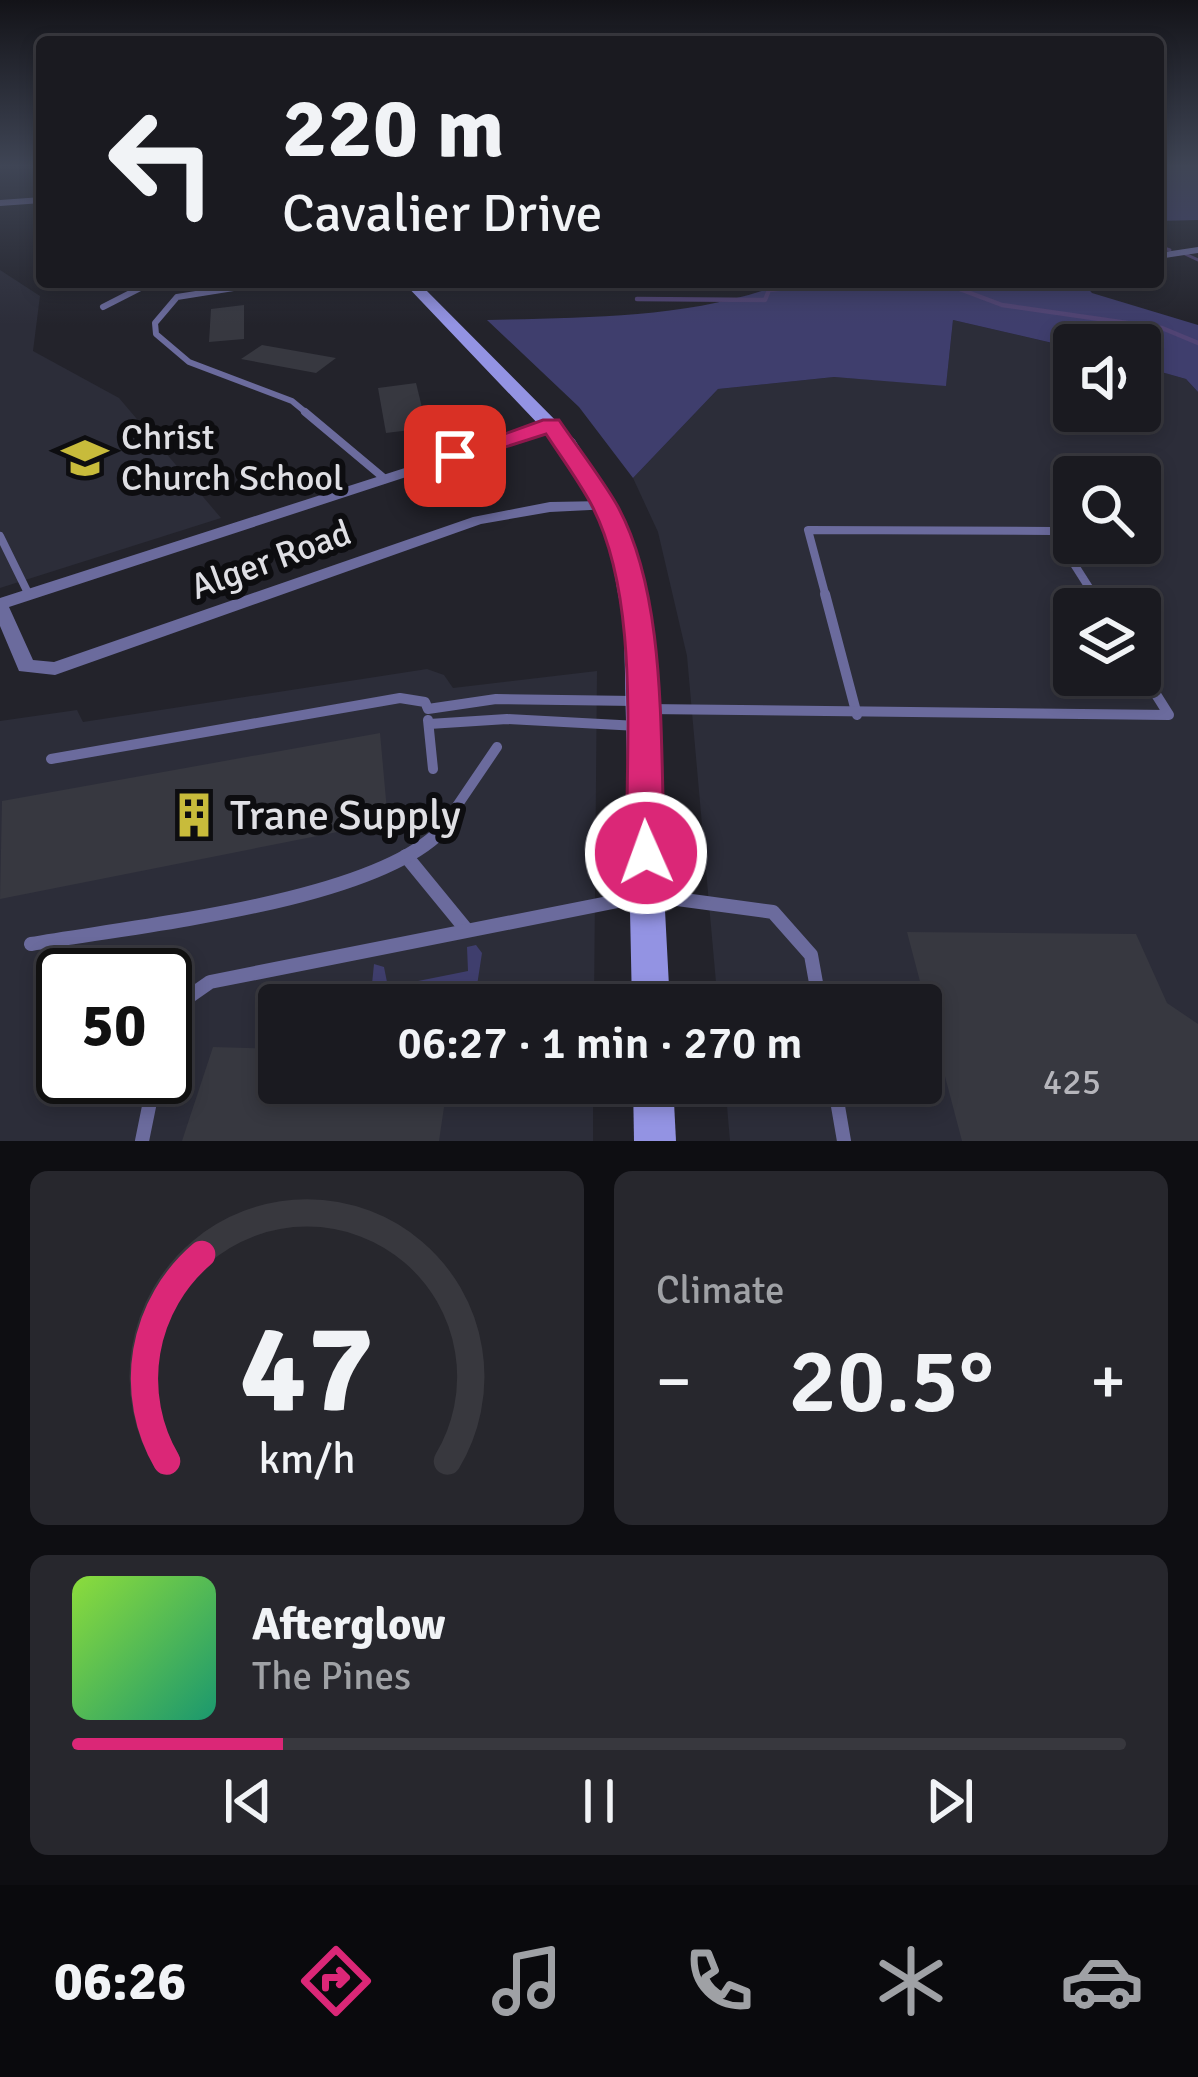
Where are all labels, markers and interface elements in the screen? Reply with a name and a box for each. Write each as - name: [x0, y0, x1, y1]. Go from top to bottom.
- text: 220 m: [282, 77, 504, 181]
- icon: left: [84, 84, 240, 240]
- text: Cavalier Drive: [282, 180, 602, 247]
- map controls: [1053, 324, 1161, 696]
- button: sound: [1053, 324, 1161, 432]
- pin: [404, 405, 506, 507]
- place label: Christ Church School: [121, 415, 344, 501]
- icon: arrive: [422, 423, 488, 489]
- school or university icon: Christ Church School: [60, 433, 110, 483]
- button: search: [1053, 456, 1161, 564]
- street label: Alger Road: [185, 510, 357, 610]
- button: layers: [1053, 588, 1161, 696]
- building icon: Trane Supply: [169, 790, 219, 840]
- place label: Trane Supply: [230, 790, 461, 841]
- position arrow: [583, 790, 709, 916]
- speed limit sign: 50: [36, 948, 192, 1104]
- text: 06:27 · 1 min · 270 m: [398, 1016, 802, 1071]
- house number: 425: [1043, 1060, 1101, 1105]
- text: Climate: [656, 1266, 785, 1314]
- text: 47: [240, 1293, 374, 1446]
- text: 20.5°: [788, 1326, 994, 1437]
- text: −: [656, 1341, 692, 1422]
- text: +: [1090, 1341, 1126, 1422]
- text: km/h: [258, 1433, 356, 1486]
- text: Afterglow: [252, 1597, 445, 1652]
- text: The Pines: [252, 1652, 411, 1700]
- icon: previous: [215, 1768, 281, 1834]
- icon: pause: [566, 1768, 632, 1834]
- icon: next: [917, 1768, 983, 1834]
- icon: directions: [294, 1939, 378, 2023]
- icon: music: [485, 1939, 569, 2023]
- icon: phone: [677, 1939, 761, 2023]
- icon: climate: [869, 1939, 953, 2023]
- icon: car: [1060, 1939, 1144, 2023]
- text: 06:26: [54, 1948, 186, 2015]

